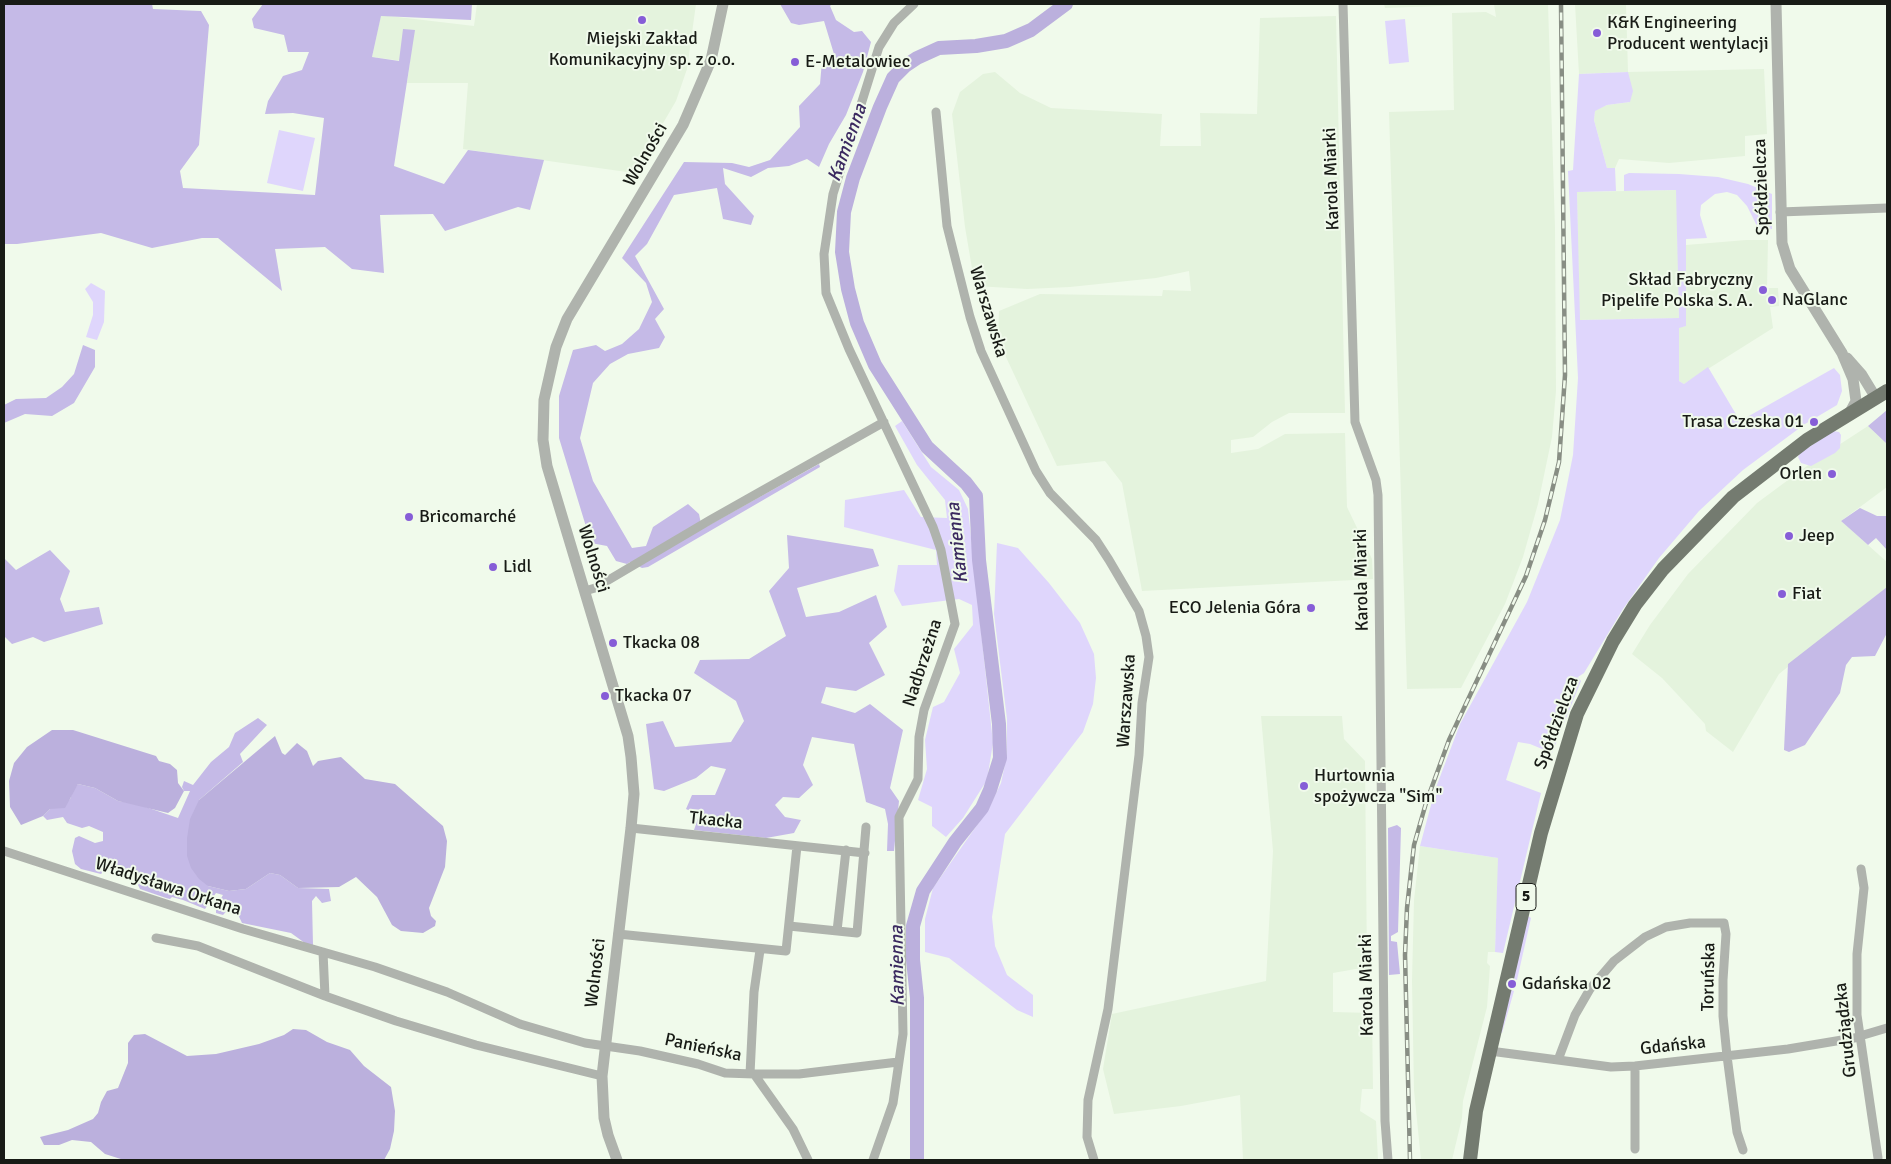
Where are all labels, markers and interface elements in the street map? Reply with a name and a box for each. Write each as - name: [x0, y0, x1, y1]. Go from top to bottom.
- place label: K&K Engineering Producent wentylacji: [1607, 12, 1769, 54]
- marker: Miejski Zakład Komunikacyjny sp. z o.o.: [636, 14, 648, 26]
- marker: K&K Engineering Producent wentylacji: [1591, 27, 1603, 39]
- place label: Miejski Zakład Komunikacyjny sp. z o.o.: [549, 28, 735, 70]
- place label: E-Metalowiec: [805, 51, 910, 73]
- marker: E-Metalowiec: [789, 56, 801, 68]
- water label: Kamienna: [823, 101, 873, 185]
- street label: Wolności: [619, 119, 673, 191]
- street label: Karola Miarki: [1319, 127, 1345, 231]
- street label: Spółdzielcza: [1750, 138, 1774, 236]
- street label: Warszawska: [964, 264, 1012, 360]
- place label: Skład Fabryczny Pipelife Polska S. A.: [1601, 269, 1753, 312]
- marker: Skład Fabryczny Pipelife Polska S. A.: [1757, 284, 1769, 296]
- place label: NaGlanc: [1782, 289, 1848, 311]
- marker: NaGlanc: [1766, 294, 1778, 306]
- place label: Trasa Czeska 01: [1682, 411, 1804, 433]
- marker: Trasa Czeska 01: [1808, 416, 1820, 428]
- place label: Orlen: [1780, 463, 1822, 485]
- marker: Orlen: [1826, 468, 1838, 480]
- water label: Kamienna: [942, 501, 974, 585]
- place label: Bricomarché: [419, 506, 516, 528]
- marker: Bricomarché: [403, 511, 415, 523]
- street label: Wolności: [572, 522, 614, 596]
- place label: Jeep: [1799, 525, 1835, 547]
- street label: Karola Miarki: [1350, 528, 1374, 632]
- marker: Jeep: [1783, 530, 1795, 542]
- place label: Lidl: [503, 556, 532, 578]
- marker: Lidl: [487, 561, 499, 573]
- place label: Fiat: [1792, 583, 1821, 605]
- marker: Fiat: [1776, 588, 1788, 600]
- place label: ECO Jelenia Góra: [1169, 597, 1301, 619]
- marker: ECO Jelenia Góra: [1305, 602, 1317, 614]
- street label: Nadbrzeżna: [899, 616, 947, 710]
- place label: Tkacka 08: [623, 632, 700, 654]
- marker: Tkacka 08: [607, 637, 619, 649]
- street label: Warszawska: [1113, 653, 1141, 749]
- street label: Spółdzielcza: [1530, 674, 1584, 772]
- place label: Tkacka 07: [615, 685, 692, 707]
- marker: Tkacka 07: [599, 690, 611, 702]
- place label: Hurtownia spożywcza "Sim": [1314, 765, 1442, 808]
- marker: Hurtownia spożywcza "Sim": [1298, 780, 1310, 792]
- street label: Tkacka: [688, 807, 744, 835]
- street label: Władysława Orkana: [92, 853, 244, 921]
- road number: 5: [1516, 884, 1536, 910]
- water label: Kamienna: [886, 925, 910, 1007]
- street label: Karola Miarki: [1355, 933, 1379, 1037]
- street label: Wolności: [581, 937, 611, 1009]
- street label: Toruńska: [1698, 942, 1720, 1012]
- place label: Gdańska 02: [1522, 973, 1611, 995]
- marker: Gdańska 02: [1506, 978, 1518, 990]
- street label: Grudziądzka: [1830, 981, 1862, 1079]
- street label: Panieńska: [662, 1029, 744, 1067]
- street label: Gdańska: [1639, 1032, 1707, 1060]

